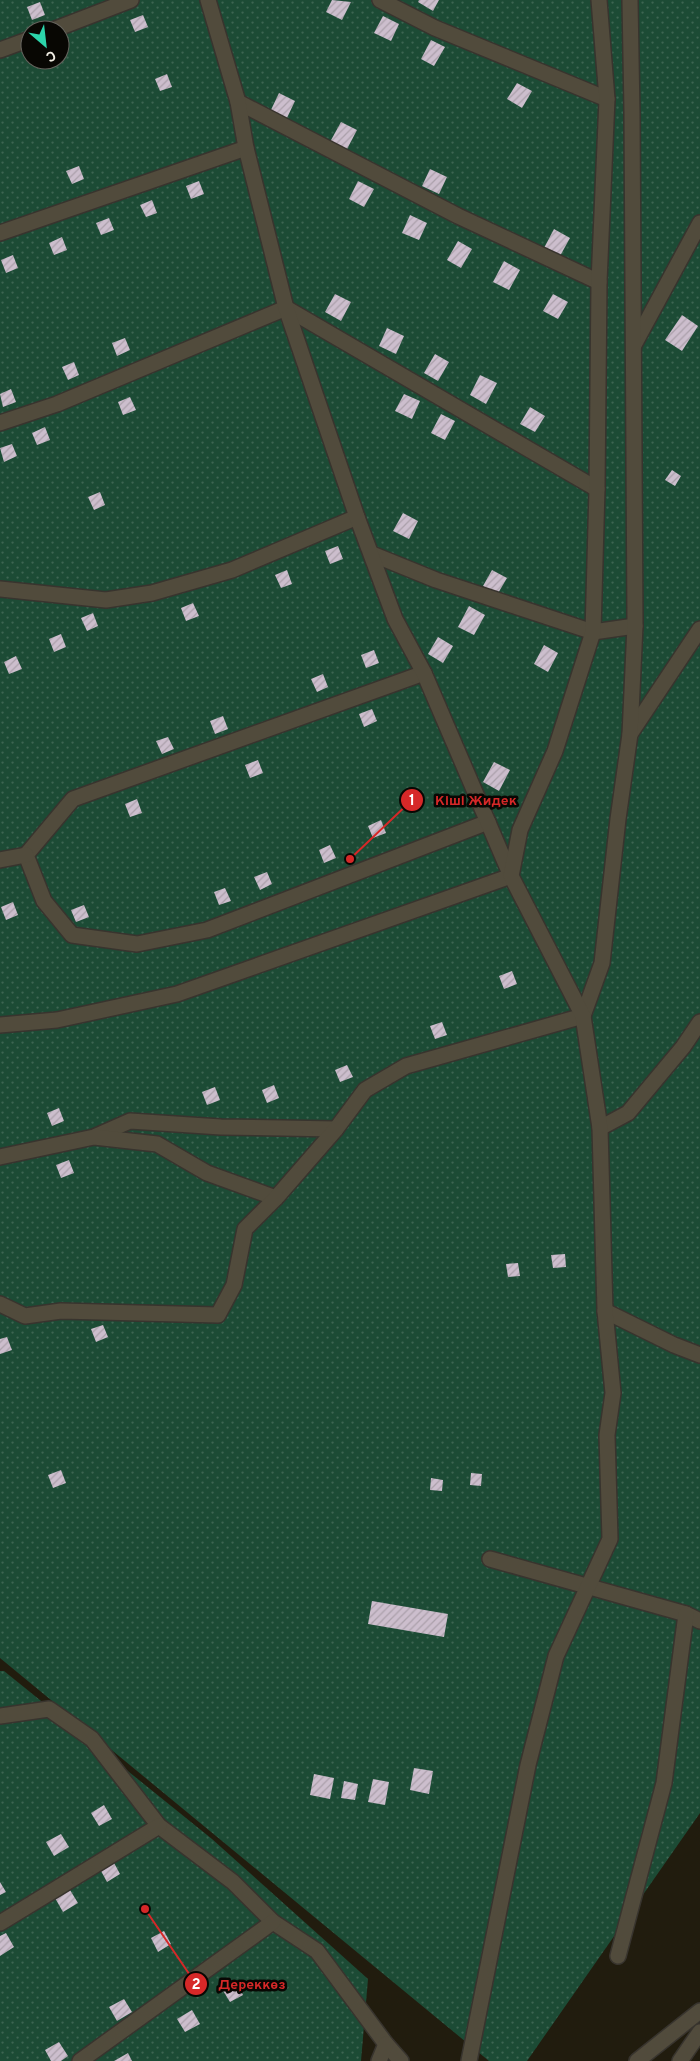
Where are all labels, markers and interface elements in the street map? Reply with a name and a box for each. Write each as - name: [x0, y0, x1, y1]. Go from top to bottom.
- north arrow: [20, 20, 70, 70]
- text: С: [42, 46, 58, 65]
- callout: Кіші Жидек: [400, 785, 527, 814]
- text: 1: [409, 792, 415, 811]
- text: Кіші Жидек: [435, 793, 517, 810]
- callout: Дереккөз: [183, 1969, 296, 1998]
- text: 2: [191, 1976, 201, 1995]
- text: Дереккөз: [218, 1977, 286, 1994]

